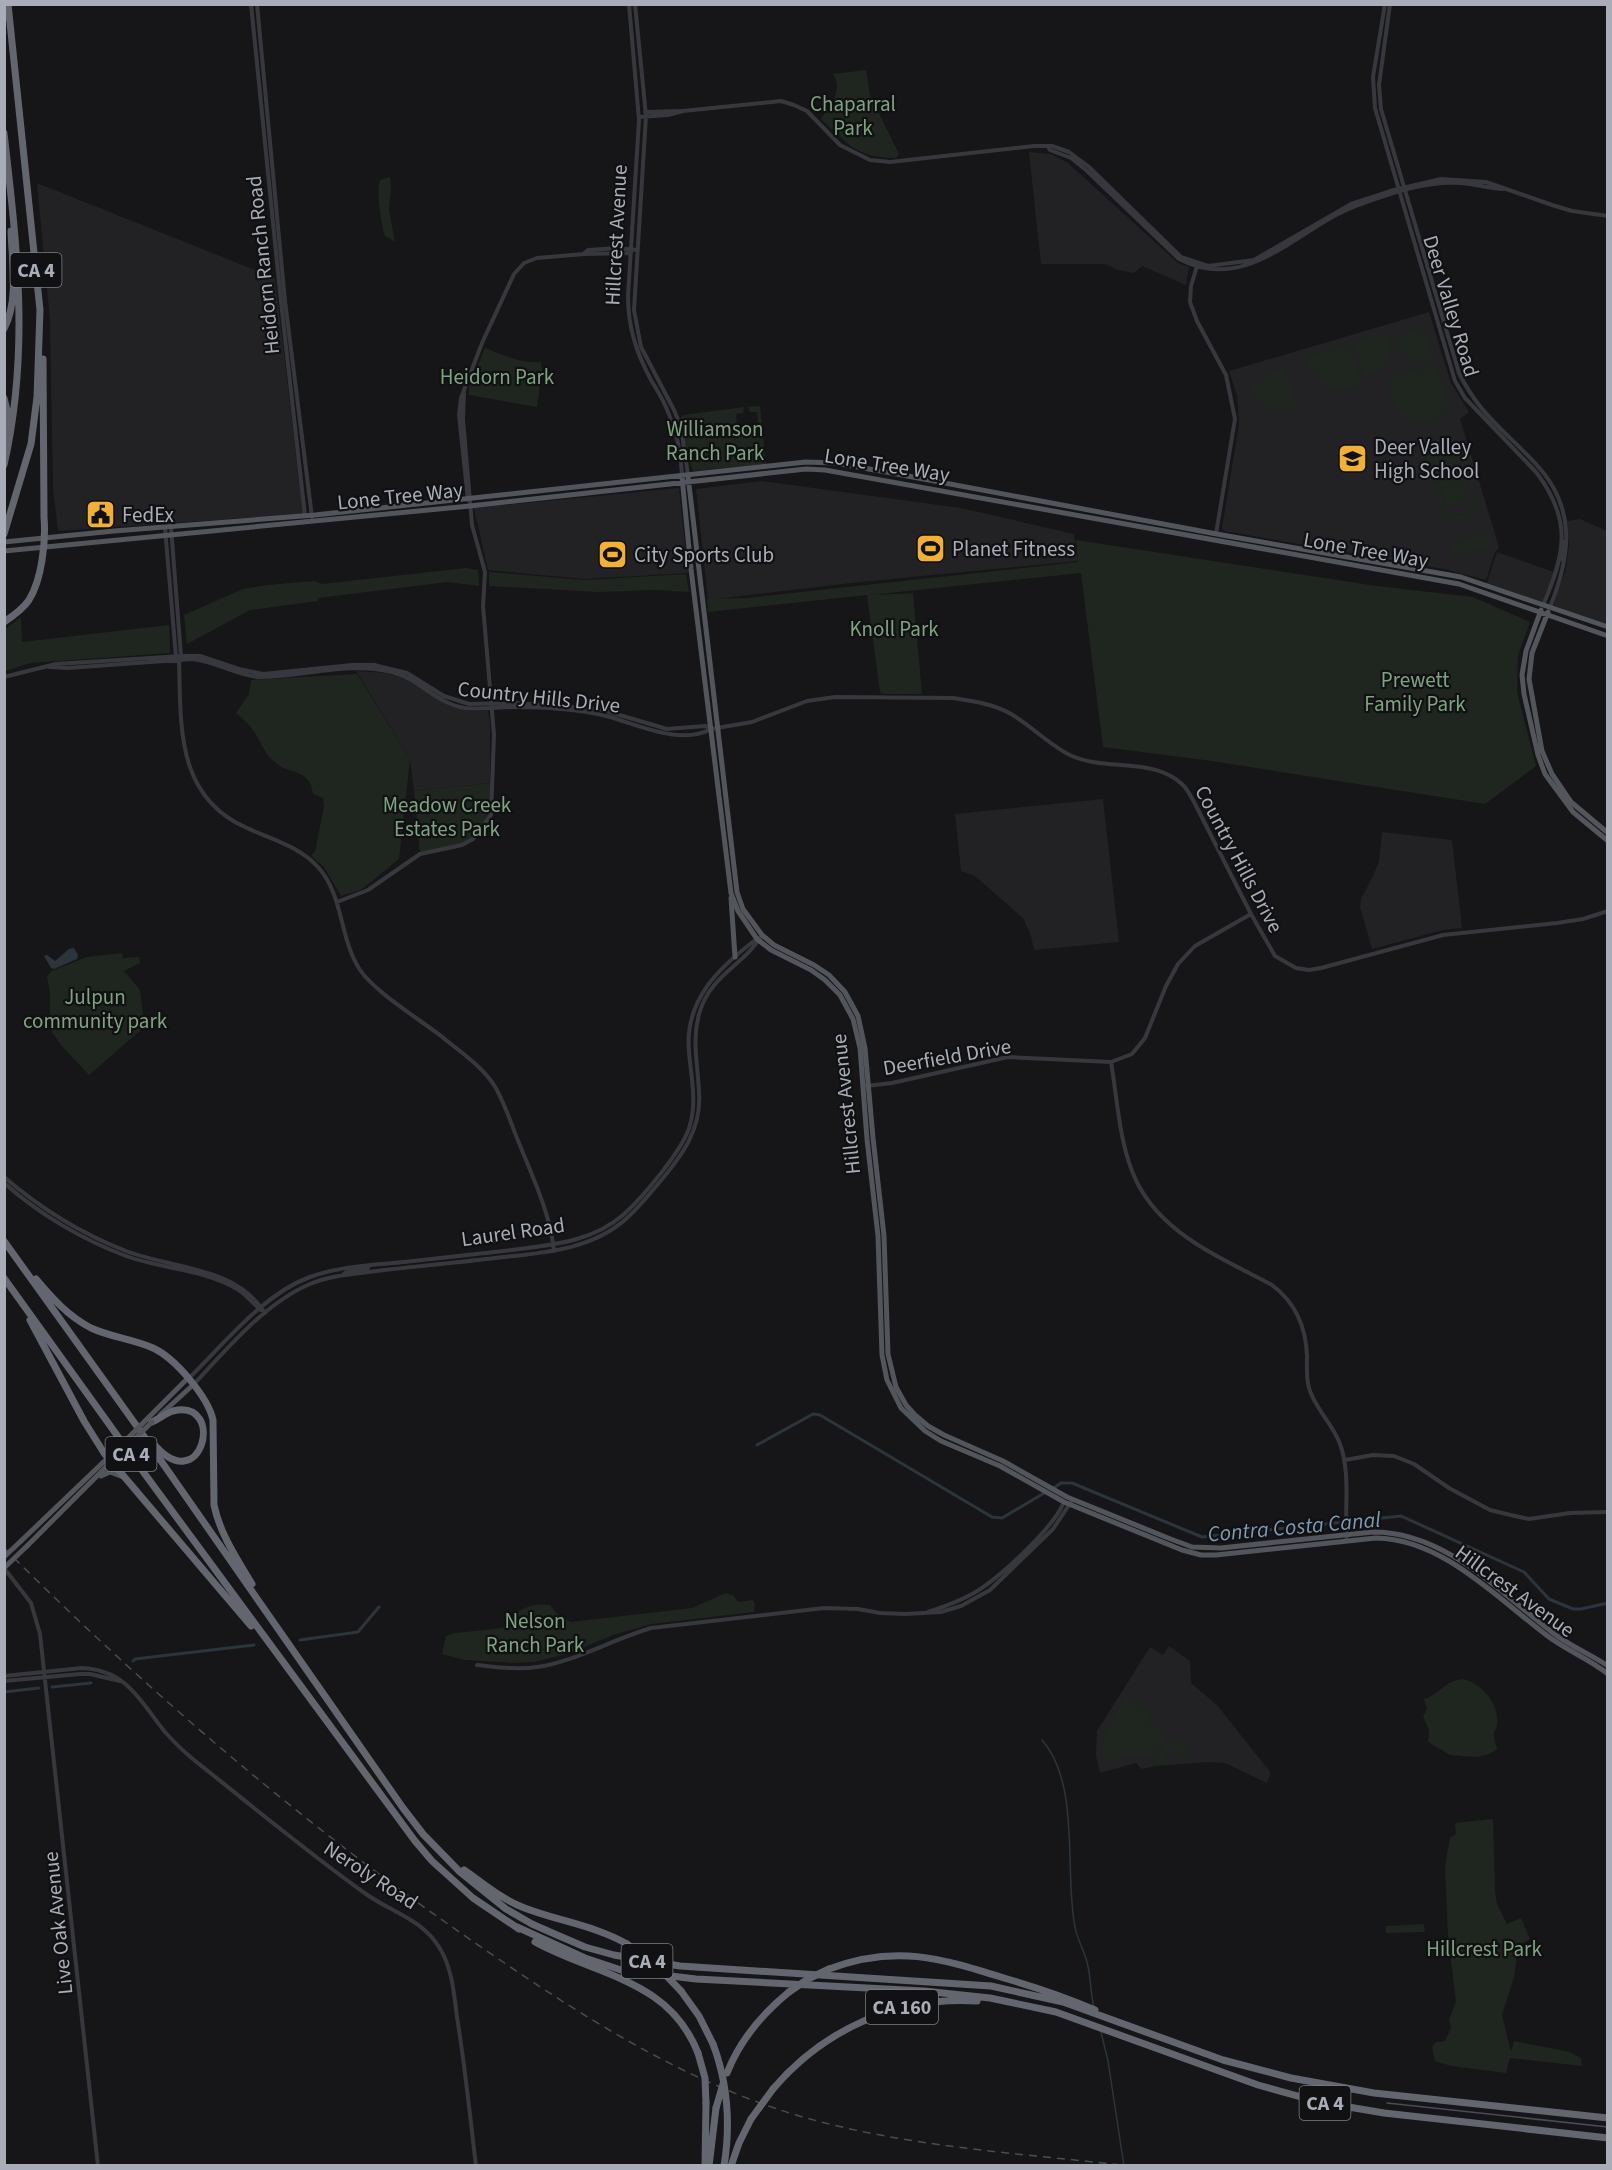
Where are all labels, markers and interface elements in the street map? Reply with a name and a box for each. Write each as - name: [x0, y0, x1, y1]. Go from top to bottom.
- park label: Chaparral Park: [810, 89, 896, 143]
- street label: Hillcrest Avenue: [597, 164, 635, 306]
- street label: Heidorn Ranch Road: [239, 174, 287, 356]
- street label: Deer Valley Road: [1415, 232, 1487, 380]
- road number: CA 4: [10, 253, 62, 287]
- park label: Heidorn Park: [440, 362, 555, 392]
- park label: Williamson Ranch Park: [666, 414, 765, 468]
- place label: Deer Valley High School: [1374, 432, 1479, 486]
- street label: Lone Tree Way: [822, 440, 952, 490]
- school or university icon: Deer Valley High School: [1337, 443, 1369, 475]
- street label: Lone Tree Way: [336, 474, 465, 518]
- public building icon: FedEx: [85, 499, 117, 531]
- place label: FedEx: [122, 500, 175, 530]
- street label: Lone Tree Way: [1301, 524, 1431, 576]
- sports icon: Planet Fitness: [915, 533, 947, 565]
- place label: Planet Fitness: [952, 534, 1075, 564]
- sports icon: City Sports Club: [597, 539, 629, 571]
- place label: City Sports Club: [634, 540, 774, 570]
- park label: Knoll Park: [849, 614, 939, 644]
- park label: Prewett Family Park: [1364, 665, 1466, 719]
- street label: Country Hills Drive: [456, 674, 622, 720]
- street label: Country Hills Drive: [1187, 780, 1291, 938]
- park label: Meadow Creek Estates Park: [383, 790, 512, 844]
- park label: Julpun community park: [23, 982, 168, 1036]
- street label: Deerfield Drive: [881, 1031, 1013, 1083]
- street label: Hillcrest Avenue: [824, 1032, 868, 1176]
- street label: Laurel Road: [459, 1210, 567, 1254]
- road number: CA 4: [106, 1437, 156, 1471]
- water label: Contra Costa Canal: [1206, 1503, 1382, 1551]
- street label: Hillcrest Avenue: [1449, 1537, 1581, 1645]
- park label: Nelson Ranch Park: [486, 1606, 585, 1660]
- street label: Neroly Road: [318, 1833, 424, 1917]
- street label: Live Oak Avenue: [36, 1850, 80, 1996]
- park label: Hillcrest Park: [1426, 1934, 1542, 1964]
- road number: CA 4: [622, 1944, 672, 1978]
- road number: CA 160: [866, 1990, 938, 2024]
- road number: CA 4: [1300, 2086, 1350, 2120]

